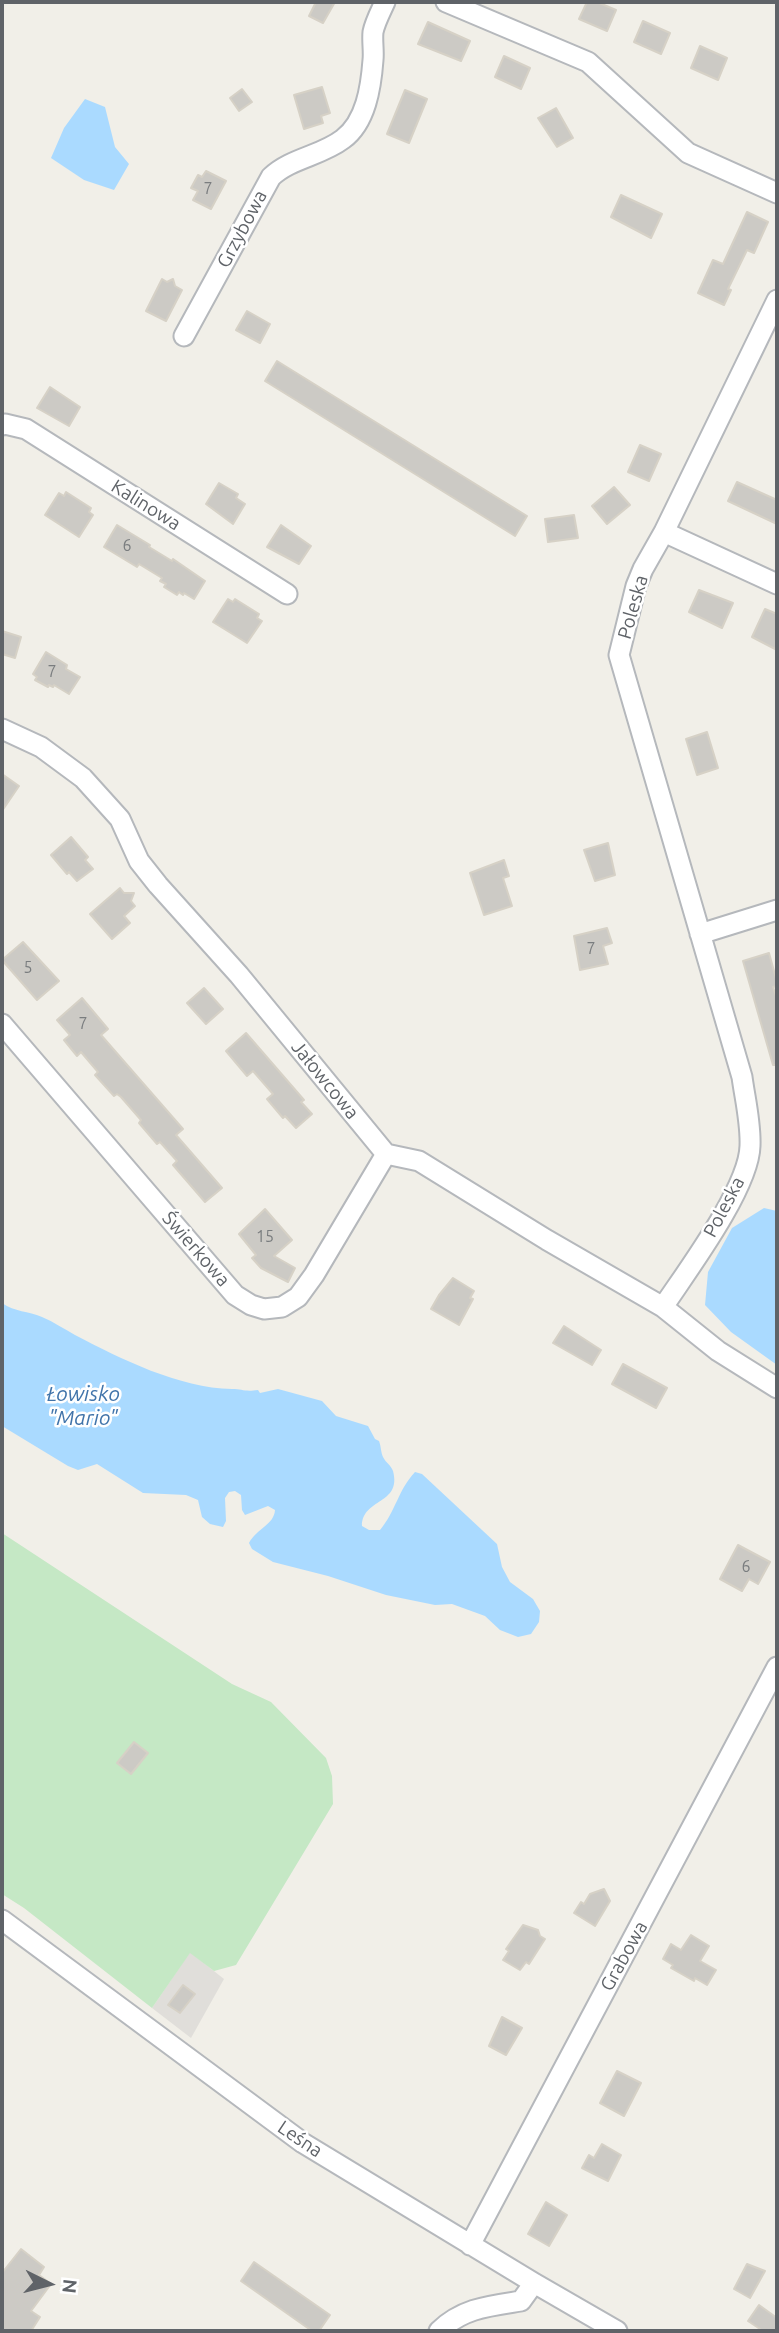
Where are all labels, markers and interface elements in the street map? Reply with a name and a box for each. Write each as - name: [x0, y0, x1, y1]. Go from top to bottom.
- house number: 7: [203, 179, 213, 199]
- street label: Grzybowa: [212, 186, 272, 272]
- street label: Kalinowa: [107, 475, 185, 535]
- house number: 6: [122, 536, 132, 556]
- street label: Poleska: [613, 572, 653, 642]
- house number: 7: [47, 662, 57, 682]
- house number: 7: [586, 939, 596, 959]
- house number: 5: [23, 958, 33, 978]
- house number: 7: [78, 1014, 88, 1034]
- street label: Jałowcowa: [286, 1036, 364, 1124]
- street label: Poleska: [699, 1173, 749, 1241]
- street label: Świerkowa: [157, 1207, 235, 1291]
- house number: 15: [256, 1227, 274, 1247]
- water label: Łowisko "Mario": [46, 1381, 120, 1431]
- house number: 6: [741, 1557, 751, 1577]
- street label: Grabowa: [596, 1917, 652, 1995]
- street label: Leśna: [273, 2116, 327, 2162]
- north arrow: [14, 2249, 84, 2319]
- text: N: [58, 2278, 82, 2294]

